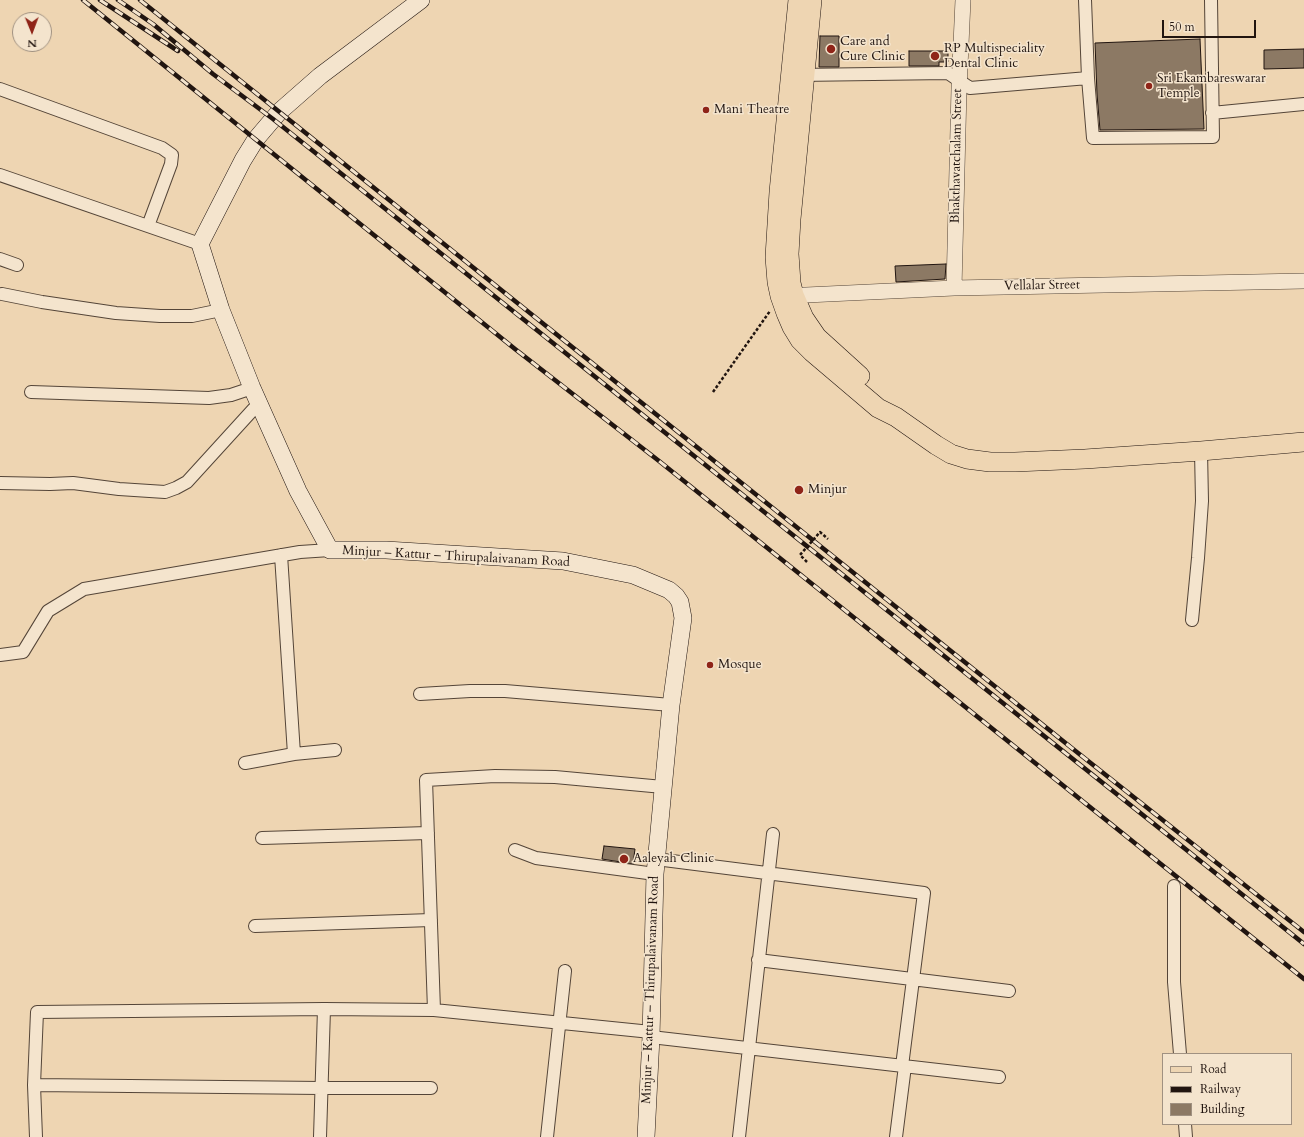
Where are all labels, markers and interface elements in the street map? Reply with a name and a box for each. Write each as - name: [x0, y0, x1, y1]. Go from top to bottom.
- north arrow: [12, 12, 52, 52]
- scale bar: [1164, 12, 1258, 38]
- text: 50 m: [1169, 19, 1195, 35]
- place label: Care and Cure Clinic: [840, 34, 905, 65]
- text: N: [27, 36, 37, 51]
- place label: RP Multispeciality Dental Clinic: [944, 41, 1045, 72]
- marker: Care and Cure Clinic: [825, 43, 837, 55]
- marker: RP Multispeciality Dental Clinic: [929, 50, 941, 62]
- place label: Sri Ekambareswarar Temple: [1157, 71, 1266, 102]
- marker: Sri Ekambareswarar Temple: [1144, 81, 1154, 91]
- street label: Bhakthavatchalam Street: [948, 88, 966, 224]
- place label: Mani Theatre: [714, 102, 789, 118]
- marker: Mani Theatre: [701, 105, 711, 115]
- street label: Vellalar Street: [1004, 278, 1080, 294]
- place label: Minjur: [808, 482, 847, 498]
- marker: Minjur: [793, 484, 805, 496]
- street label: Minjur – Kattur – Thirupalaivanam Road: [342, 543, 570, 571]
- place label: Mosque: [718, 657, 762, 673]
- marker: Mosque: [705, 660, 715, 670]
- place label: Aaleyah Clinic: [633, 851, 714, 867]
- marker: Aaleyah Clinic: [618, 853, 630, 865]
- street label: Minjur – Kattur – Thirupalaivanam Road: [639, 876, 663, 1104]
- legend: [1162, 1053, 1292, 1125]
- text: Road: [1200, 1061, 1226, 1077]
- text: Railway: [1200, 1081, 1241, 1097]
- text: Building: [1200, 1101, 1244, 1117]

